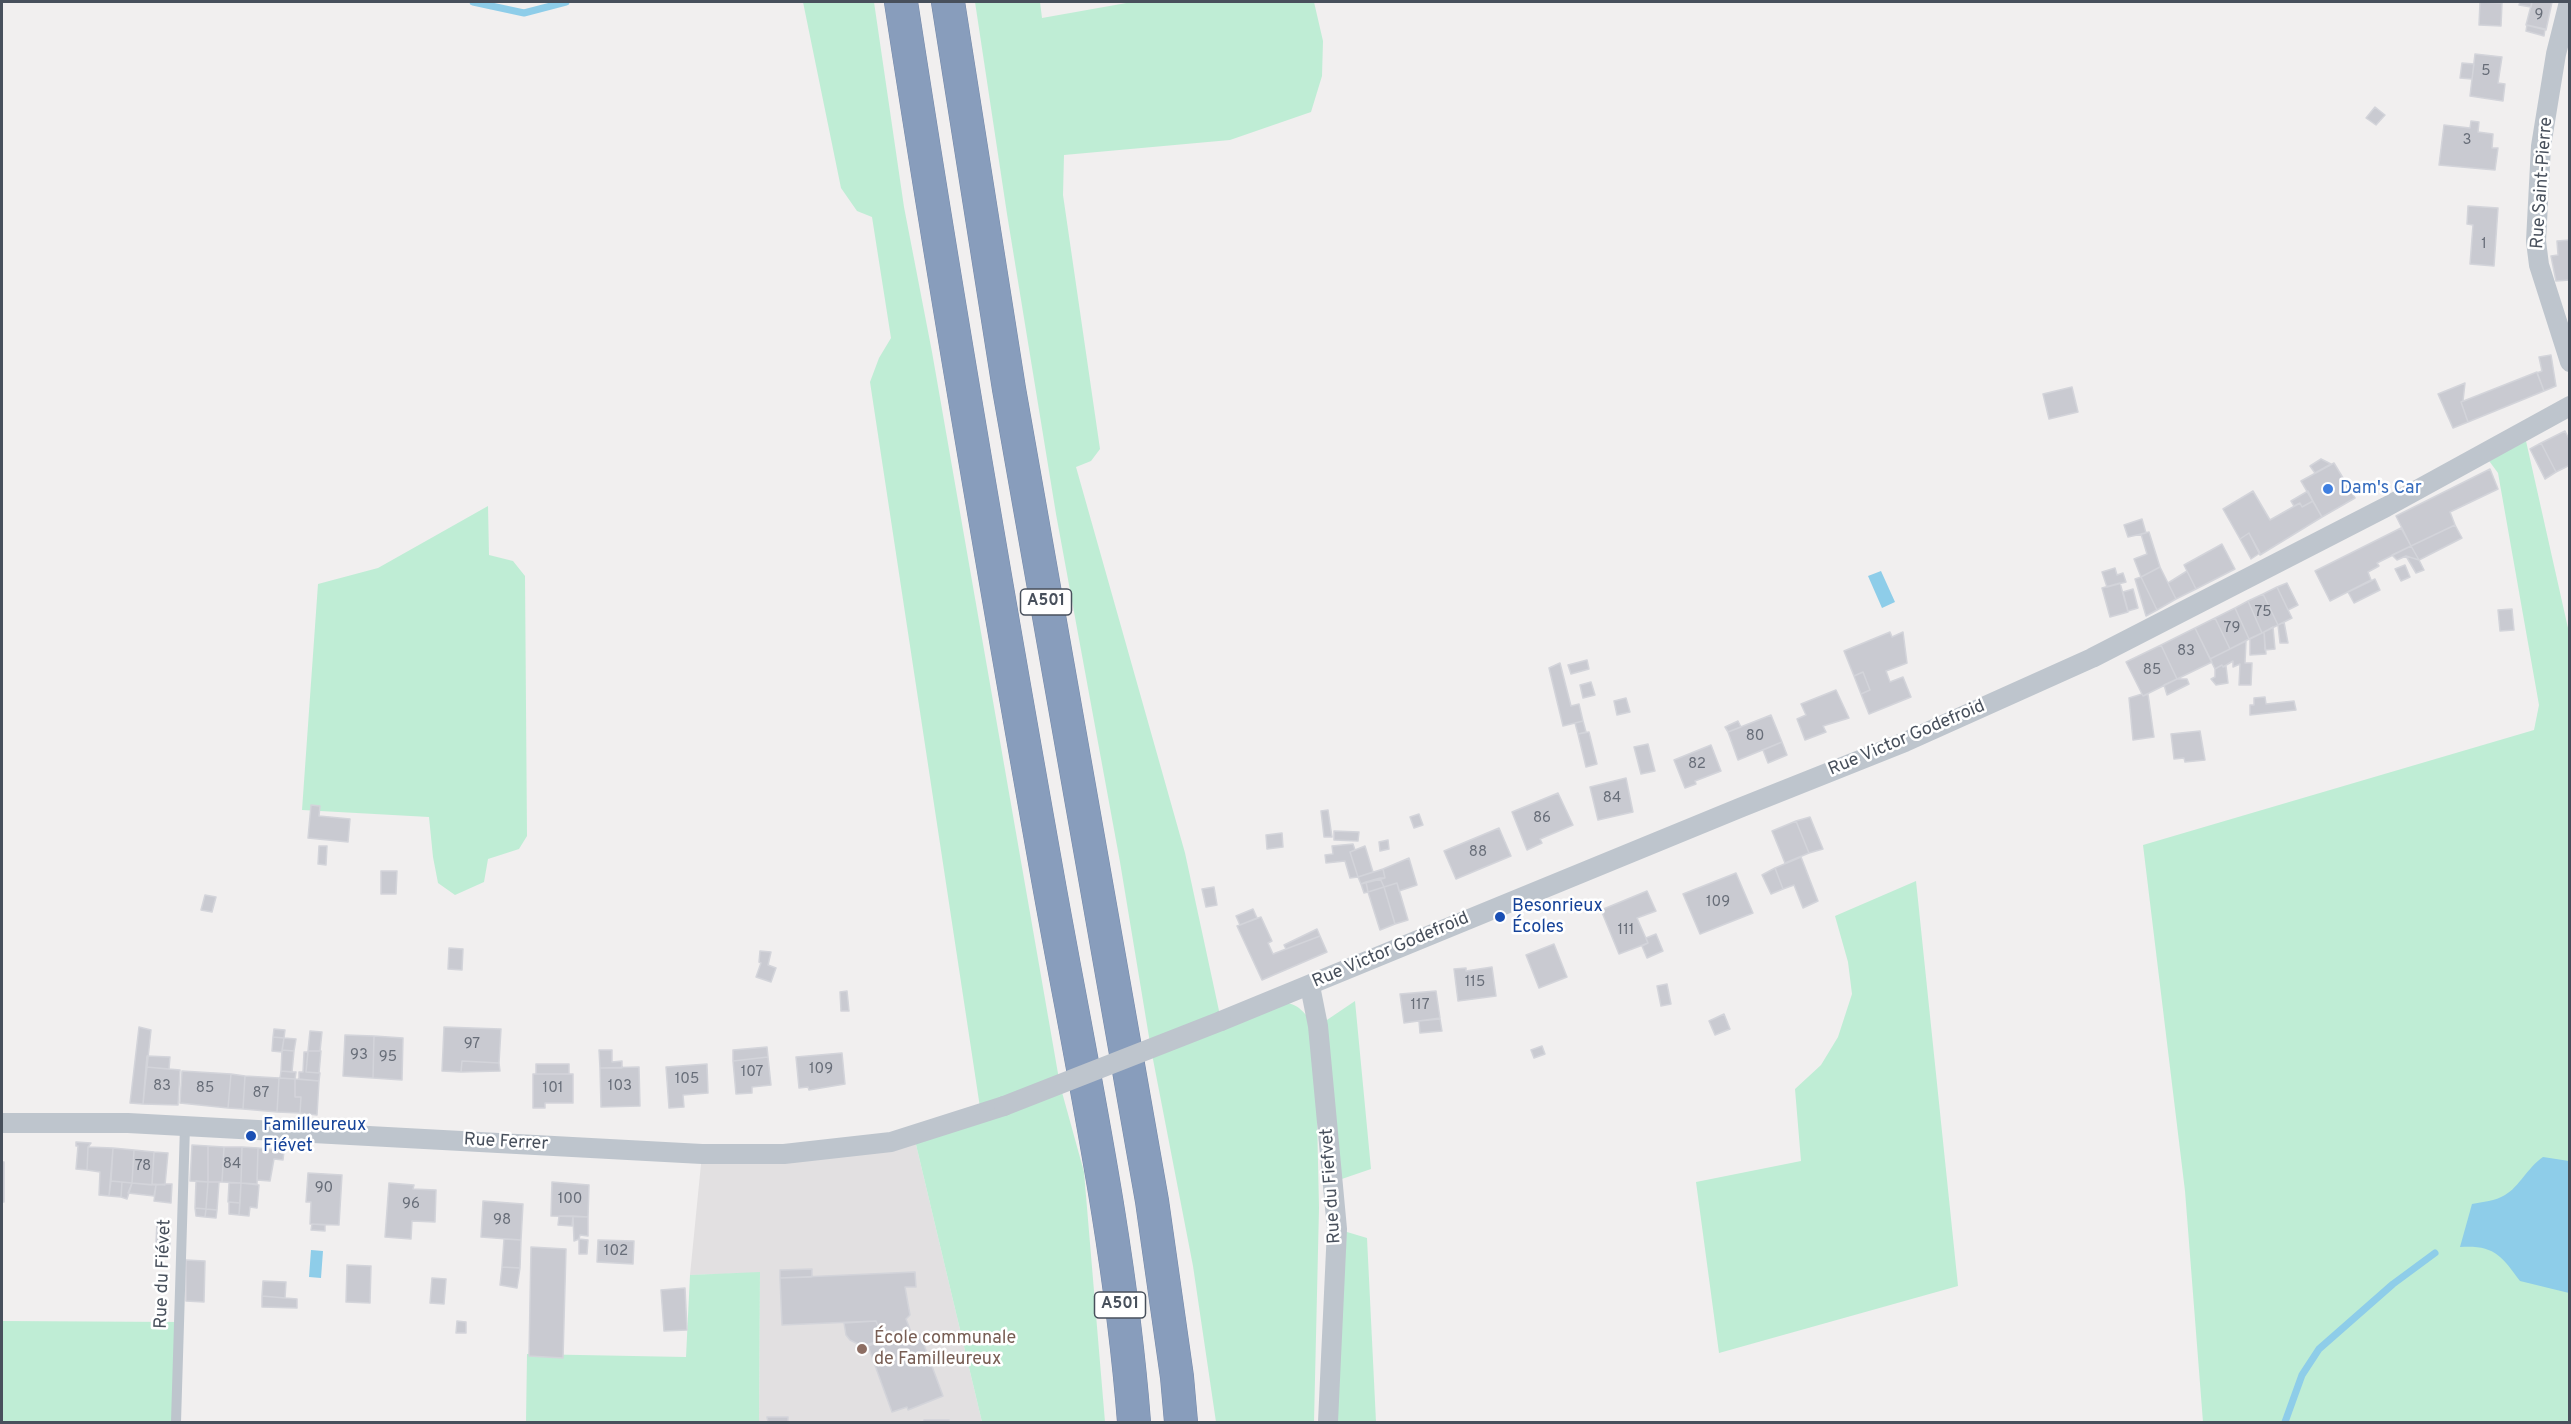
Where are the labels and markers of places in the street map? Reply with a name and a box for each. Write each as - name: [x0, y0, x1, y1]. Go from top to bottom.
- place label: Dam's Car: [2340, 478, 2422, 500]
- marker: Dam's Car: [2321, 482, 2335, 496]
- place label: Besonrieux Écoles: [1512, 896, 1603, 938]
- marker: Besonrieux Écoles: [1493, 910, 1507, 924]
- place label: Familleureux Fiévet: [263, 1115, 366, 1158]
- marker: Familleureux Fiévet: [244, 1129, 258, 1143]
- place label: École communale de Familleureux: [874, 1328, 1016, 1370]
- marker: École communale de Familleureux: [855, 1342, 869, 1356]

